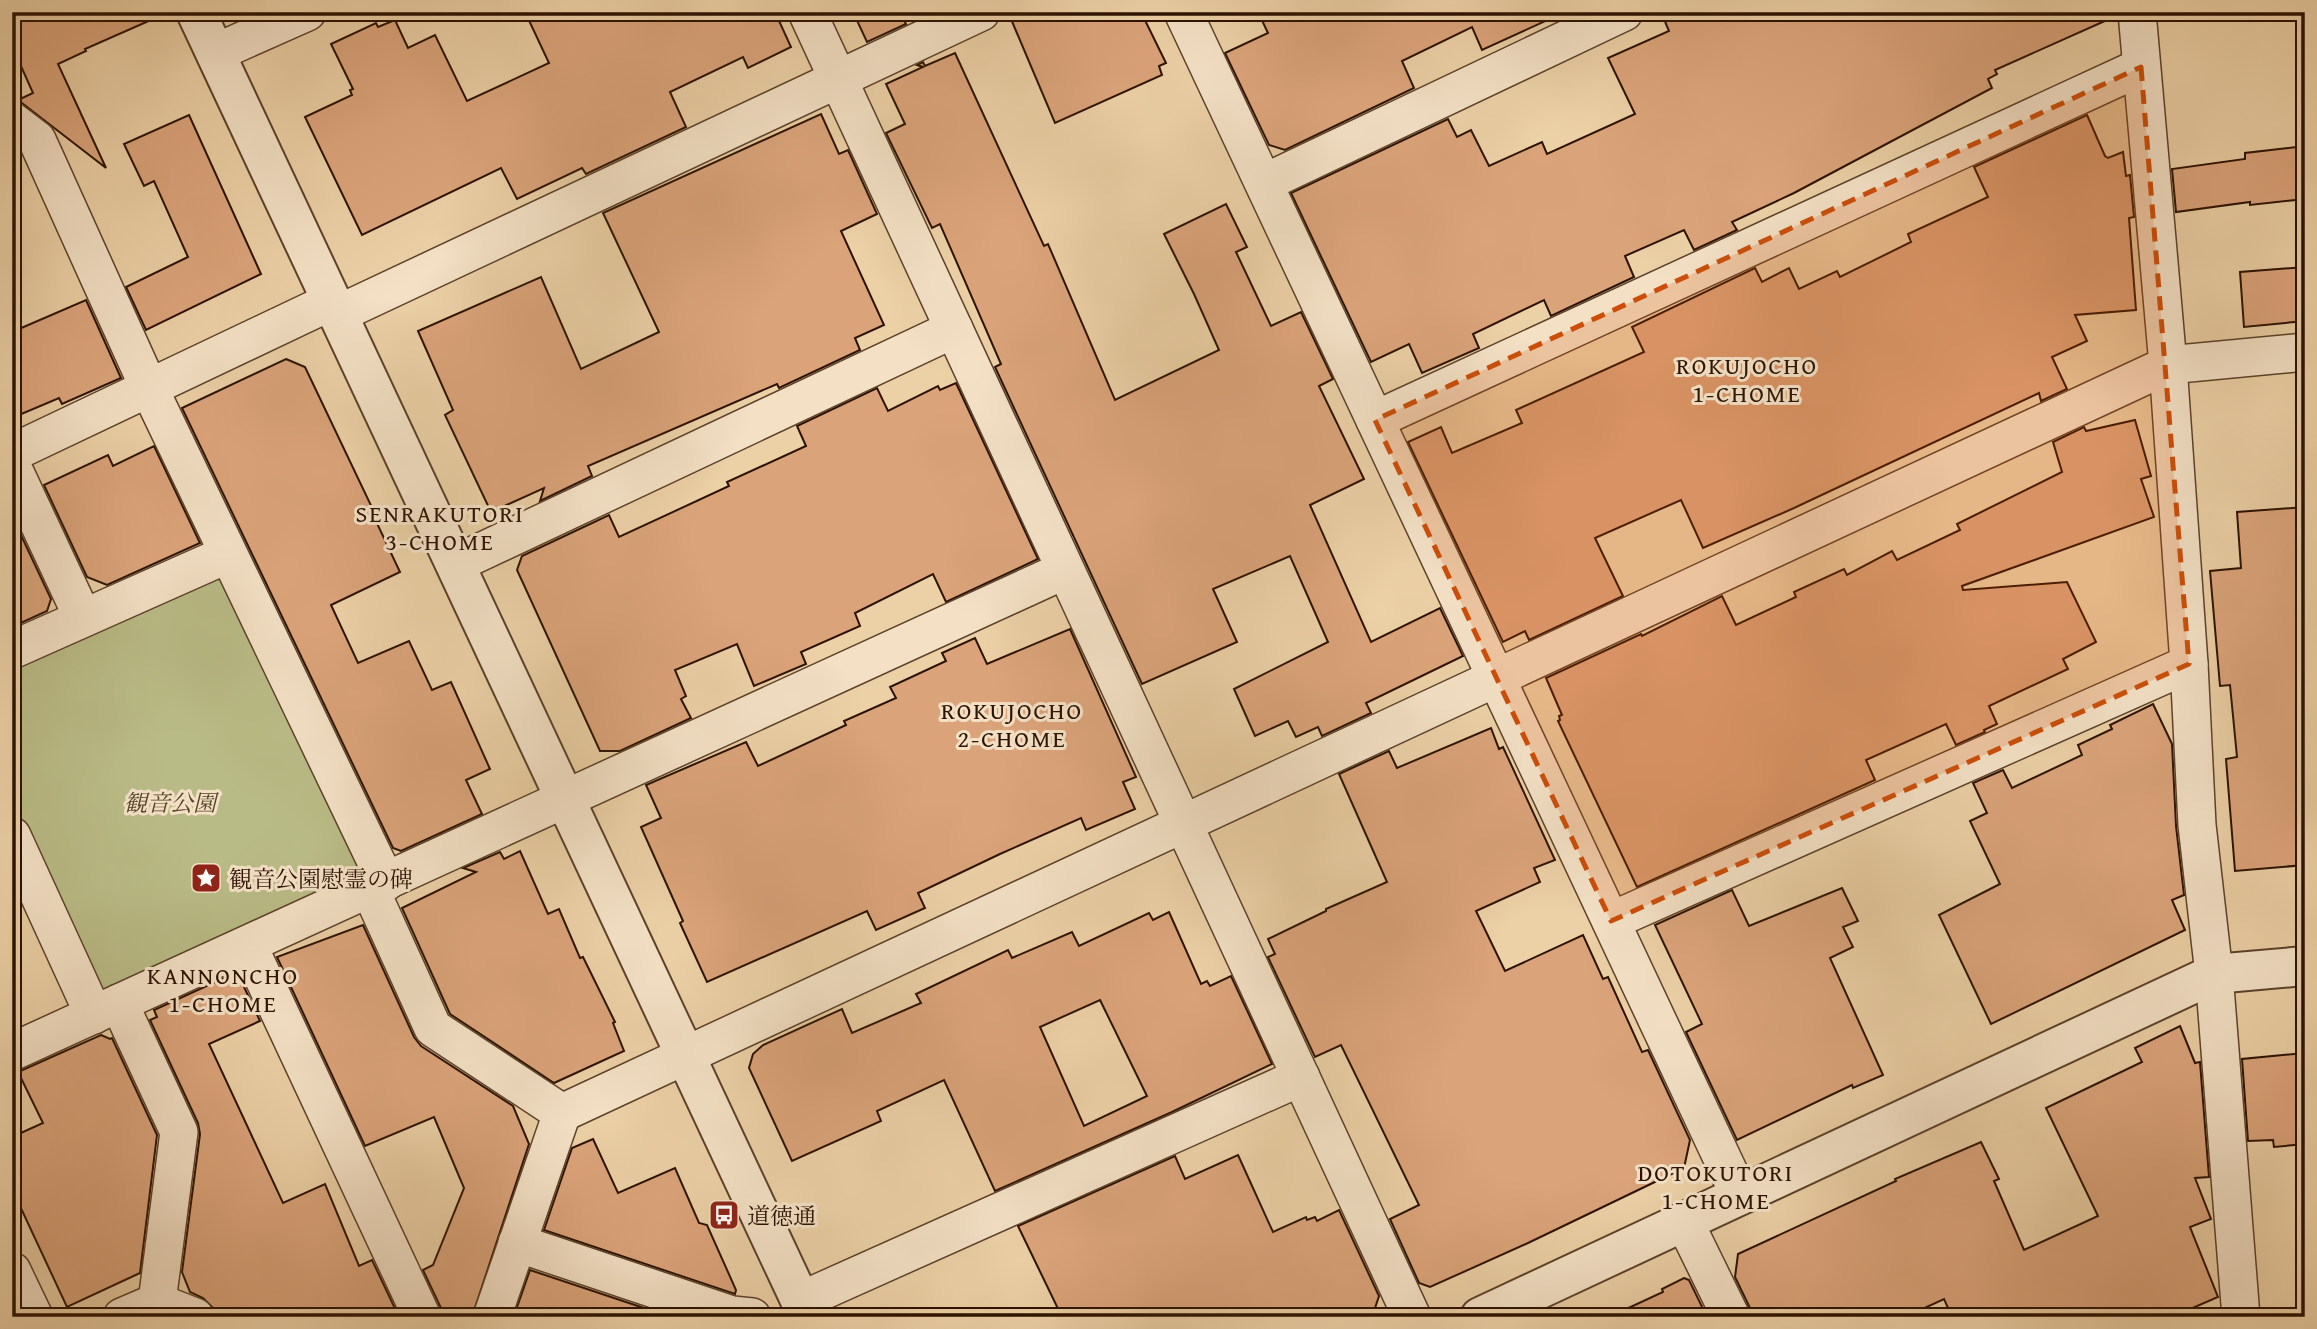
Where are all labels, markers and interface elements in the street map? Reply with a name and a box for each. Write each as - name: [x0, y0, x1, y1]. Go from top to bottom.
- district label: ROKUJOCHO 1-CHOME: [1676, 348, 1818, 411]
- district label: SENRAKUTORI 3-CHOME: [355, 496, 525, 559]
- district label: ROKUJOCHO 2-CHOME: [941, 693, 1083, 756]
- park label: 観音公園: [124, 786, 220, 819]
- place icon: 観音公園慰霊の碑: [189, 861, 223, 895]
- place label: 観音公園慰霊の碑: [229, 862, 413, 895]
- district label: KANNONCHO 1-CHOME: [147, 958, 299, 1021]
- district label: DOTOKUTORI 1-CHOME: [1638, 1155, 1794, 1218]
- bus stop icon: 道徳通: [707, 1198, 741, 1232]
- place label: 道徳通: [747, 1199, 816, 1232]

